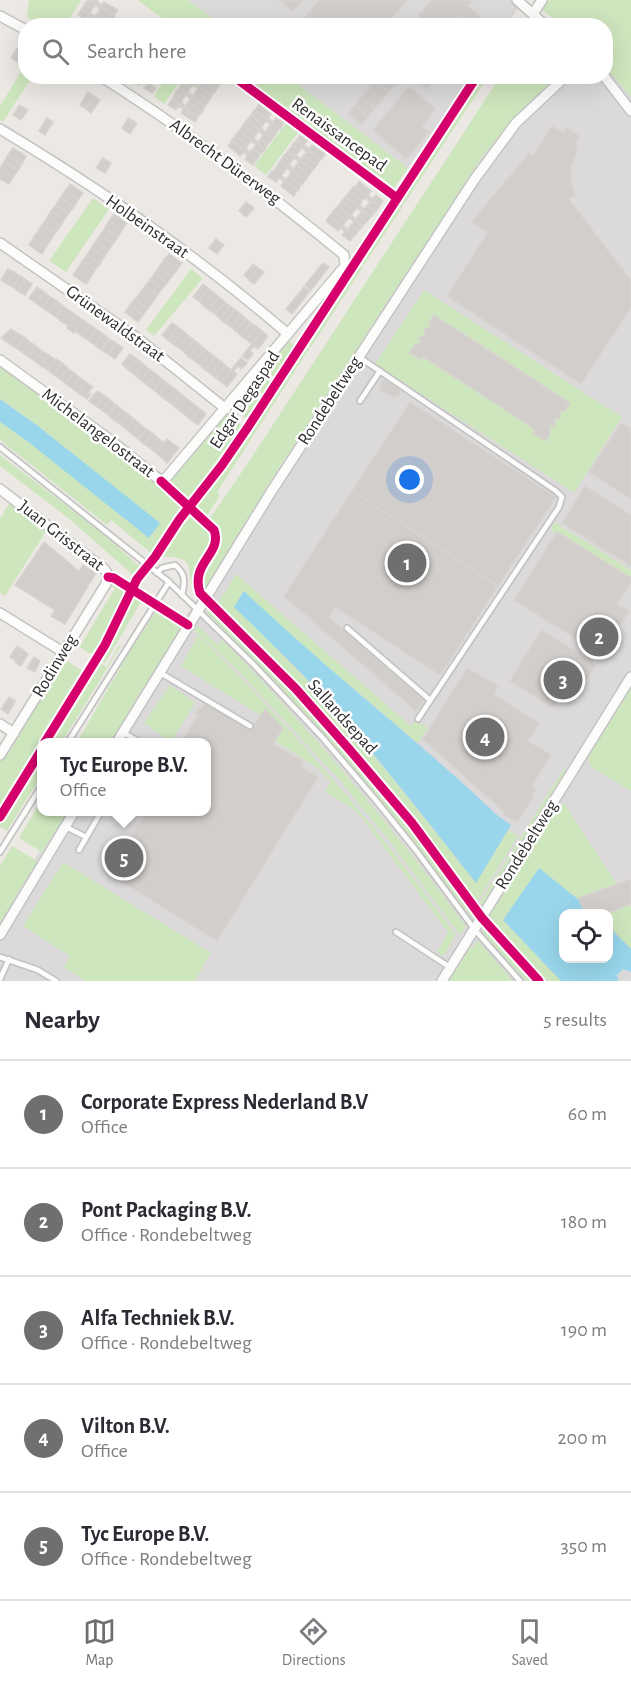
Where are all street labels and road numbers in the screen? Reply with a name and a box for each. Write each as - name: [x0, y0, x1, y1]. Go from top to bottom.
- street label: Renaissancepad: [288, 95, 390, 175]
- street label: Albrecht Dürerweg: [166, 116, 284, 208]
- street label: Holbeinstraat: [102, 192, 192, 262]
- street label: Grünewaldstraat: [62, 282, 168, 366]
- street label: Edgar Degaspad: [207, 348, 283, 452]
- street label: Rondebeltweg: [295, 353, 365, 448]
- street label: Michelangelostraat: [38, 385, 158, 481]
- street label: Juan Grisstraat: [15, 497, 107, 575]
- street label: Rodinweg: [29, 631, 81, 700]
- street label: Sallandsepad: [304, 676, 380, 758]
- street label: Rondebeltweg: [492, 797, 562, 893]

